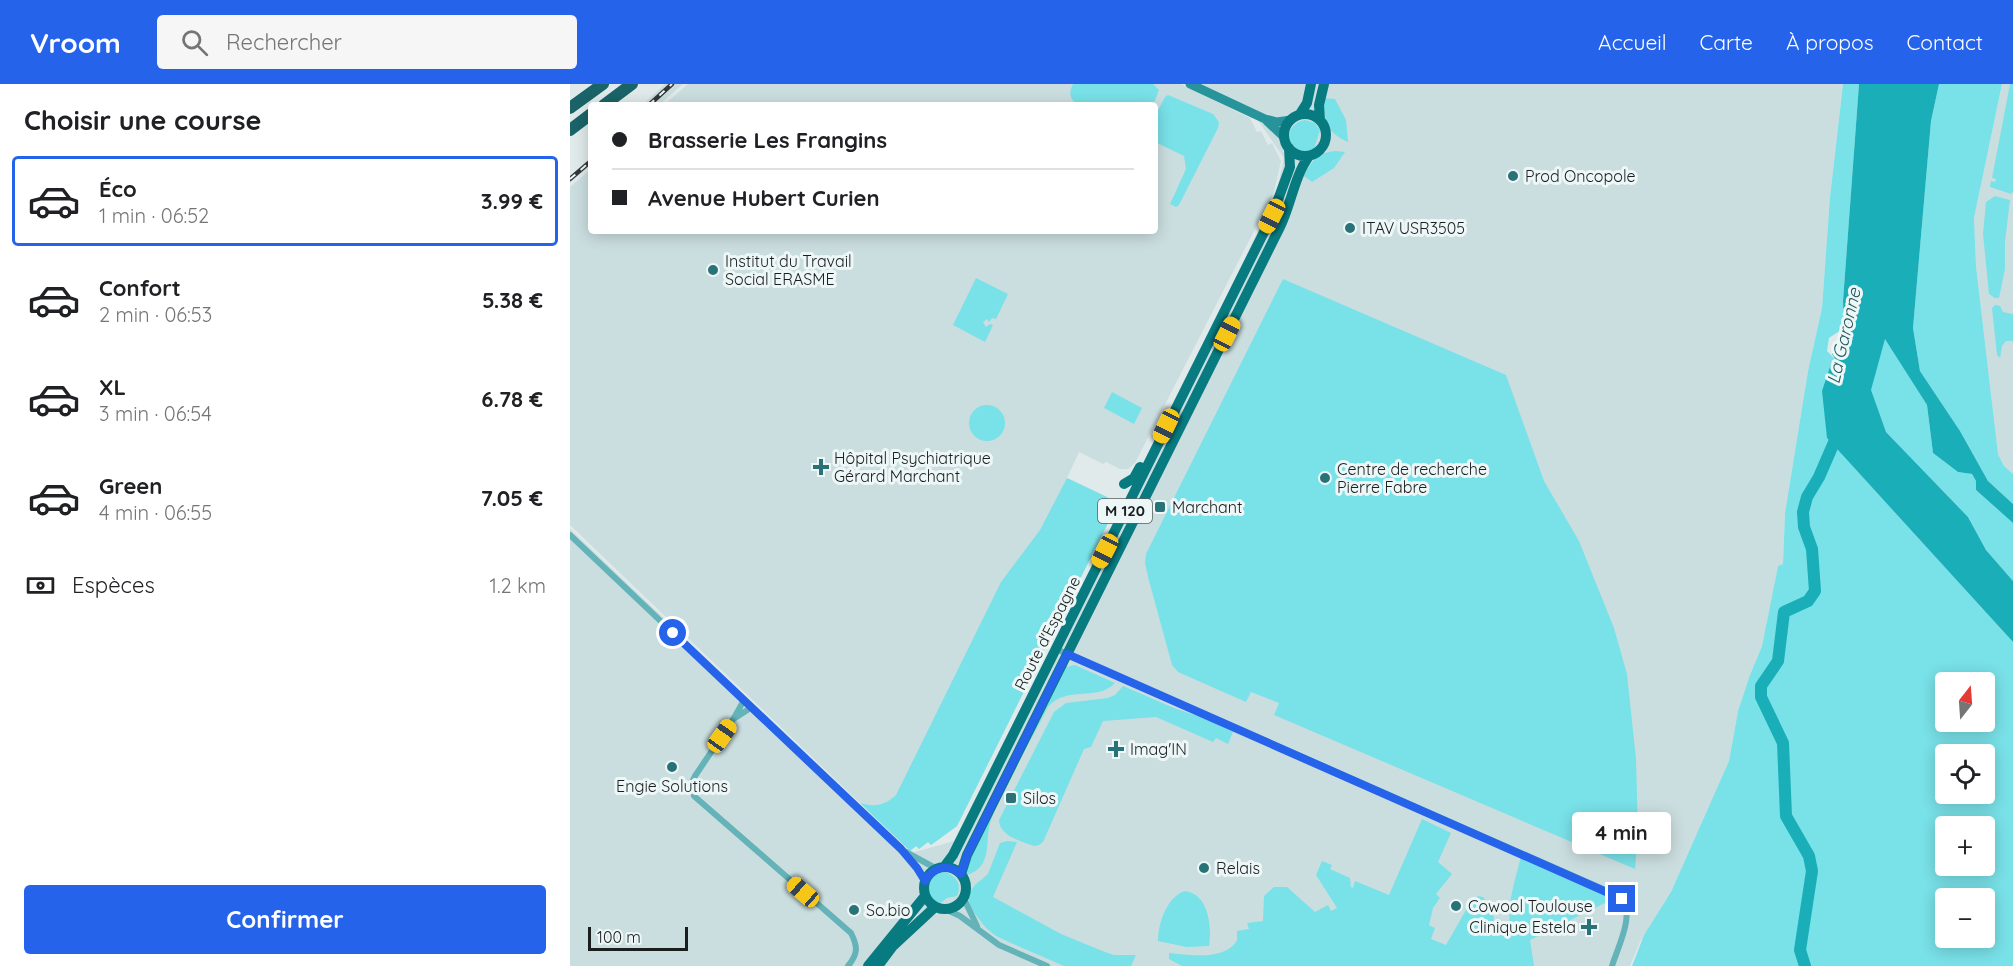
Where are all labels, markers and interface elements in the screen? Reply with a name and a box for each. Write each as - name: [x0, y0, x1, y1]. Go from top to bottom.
- search box: [157, 15, 577, 69]
- text: Vroom: [30, 25, 121, 60]
- icon: search: [178, 26, 211, 59]
- text: Rechercher: [226, 28, 342, 56]
- text: Accueil: [1598, 29, 1667, 55]
- text: Carte: [1700, 29, 1753, 55]
- text: À propos: [1786, 29, 1874, 55]
- text: Contact: [1907, 29, 1983, 55]
- text: Choisir une course: [24, 103, 261, 137]
- text: Brasserie Les Frangins: [648, 126, 887, 154]
- place label: Prod Oncopole: [1525, 166, 1635, 186]
- marker: Prod Oncopole: [1506, 169, 1520, 183]
- icon: car: [27, 174, 81, 228]
- text: Éco: [99, 175, 137, 203]
- text: Avenue Hubert Curien: [648, 184, 880, 212]
- text: 3.99 €: [481, 187, 543, 215]
- car: [1256, 196, 1288, 236]
- text: 1 min · 06:52: [99, 203, 209, 228]
- place label: ITAV USR3505: [1362, 218, 1465, 238]
- marker: ITAV USR3505: [1343, 221, 1357, 235]
- place label: Institut du Travail Social ERASME: [725, 251, 852, 289]
- marker: Institut du Travail Social ERASME: [706, 263, 720, 277]
- icon: car: [27, 273, 81, 327]
- text: Confort: [99, 274, 181, 302]
- water label: La Garonne: [1821, 285, 1866, 386]
- text: 5.38 €: [482, 286, 543, 314]
- text: 2 min · 06:53: [99, 302, 212, 327]
- car: [1211, 314, 1243, 354]
- icon: car: [27, 372, 81, 426]
- text: XL: [99, 373, 126, 401]
- text: 6.78 €: [481, 385, 543, 413]
- text: 3 min · 06:54: [99, 401, 212, 426]
- car: [1150, 406, 1182, 446]
- place label: Hôpital Psychiatrique Gérard Marchant: [834, 448, 991, 486]
- marker: Hôpital Psychiatrique Gérard Marchant: [812, 458, 830, 476]
- place label: Centre de recherche Pierre Fabre: [1337, 459, 1487, 497]
- icon: car: [27, 471, 81, 525]
- marker: Centre de recherche Pierre Fabre: [1318, 471, 1332, 485]
- text: Green: [99, 472, 162, 500]
- text: 7.05 €: [481, 484, 543, 512]
- place label: Marchant: [1172, 497, 1242, 517]
- road number: M 120: [1098, 499, 1152, 523]
- text: 4 min · 06:55: [99, 500, 212, 525]
- marker: Marchant: [1153, 500, 1167, 514]
- car: [1089, 531, 1121, 571]
- icon: cash: [24, 569, 57, 602]
- text: Espèces: [72, 571, 155, 599]
- text: 1.2 km: [490, 573, 546, 598]
- street label: Route d'Espagne: [1010, 573, 1084, 693]
- route start: [659, 619, 686, 646]
- north arrow: [1935, 672, 1995, 732]
- map controls: [1935, 672, 1995, 948]
- car: [704, 716, 740, 756]
- place label: Imag'IN: [1130, 739, 1187, 759]
- marker: Imag'IN: [1107, 740, 1125, 758]
- button: locate: [1935, 744, 1995, 804]
- marker: Engie Solutions: [665, 760, 679, 774]
- place label: Engie Solutions: [616, 776, 728, 796]
- place label: Silos: [1023, 788, 1056, 808]
- marker: Silos: [1004, 791, 1018, 805]
- callout: 4 min: [1572, 812, 1672, 854]
- button: +: [1935, 816, 1995, 876]
- text: 4 min: [1595, 820, 1648, 845]
- place label: Relais: [1216, 858, 1260, 878]
- marker: Relais: [1197, 861, 1211, 875]
- car: [784, 873, 822, 911]
- button: Confirmer: [24, 885, 546, 954]
- route end: [1608, 885, 1635, 912]
- button: −: [1935, 888, 1995, 948]
- place label: Cowool Toulouse: [1468, 896, 1593, 916]
- marker: Cowool Toulouse: [1449, 899, 1463, 913]
- place label: So.bio: [866, 900, 910, 920]
- marker: So.bio: [847, 903, 861, 917]
- place label: Clinique Estela: [1469, 917, 1576, 937]
- marker: Clinique Estela: [1580, 918, 1598, 936]
- scale bar: [588, 924, 688, 952]
- text: 100 m: [597, 927, 641, 947]

